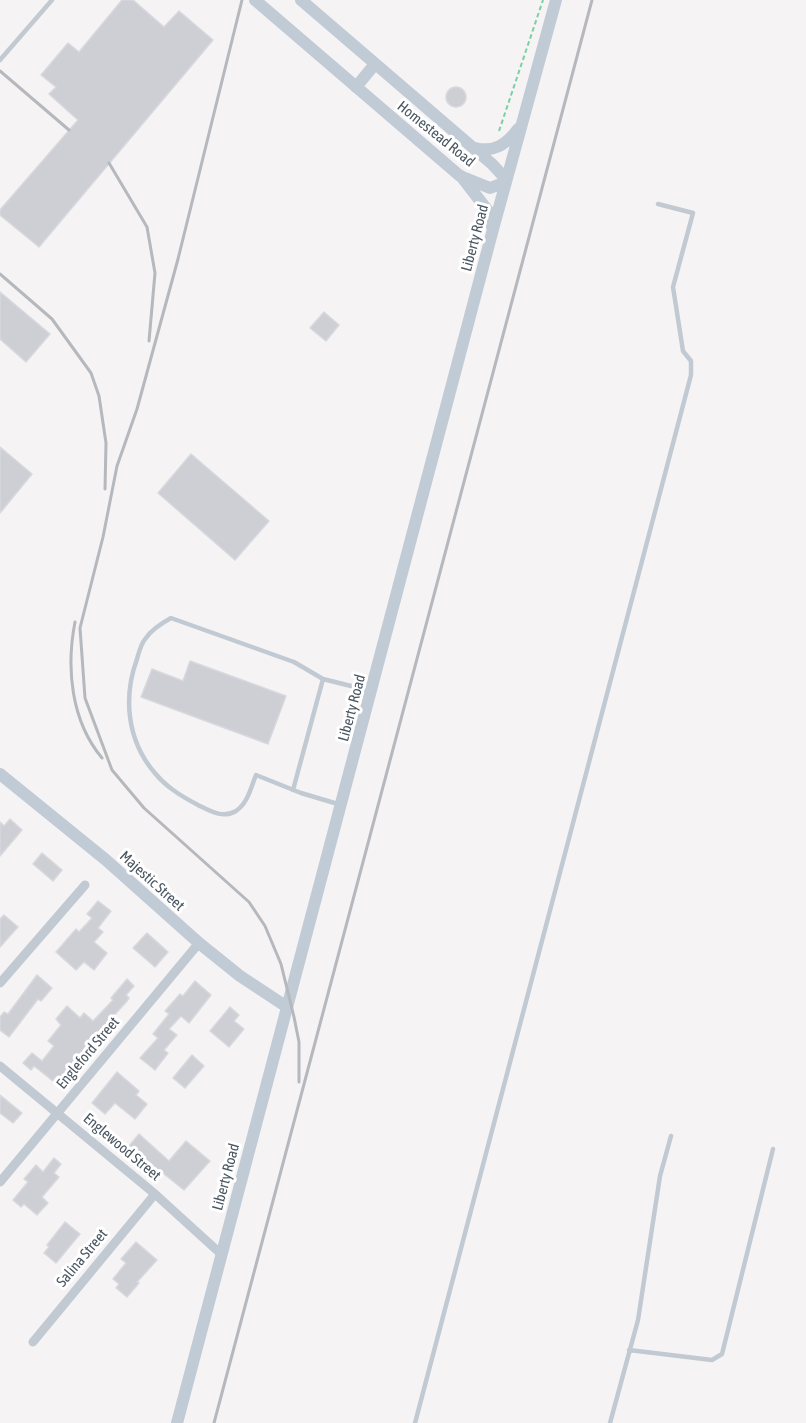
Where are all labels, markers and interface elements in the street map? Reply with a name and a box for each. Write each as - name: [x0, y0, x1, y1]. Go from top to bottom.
- street label: Homestead Road: [394, 97, 478, 171]
- street label: Liberty Road: [457, 203, 493, 273]
- street label: Liberty Road: [334, 673, 370, 743]
- street label: Majestic Street: [116, 847, 188, 915]
- street label: Engleford Street: [53, 1013, 123, 1093]
- street label: Englewood Street: [80, 1109, 164, 1185]
- street label: Liberty Road: [208, 1142, 244, 1212]
- street label: Salina Street: [53, 1225, 111, 1291]

